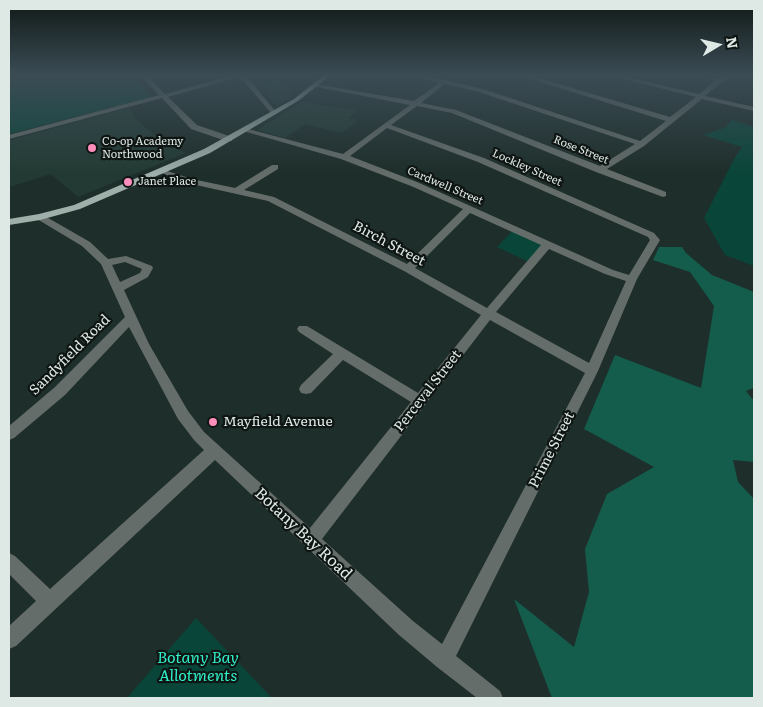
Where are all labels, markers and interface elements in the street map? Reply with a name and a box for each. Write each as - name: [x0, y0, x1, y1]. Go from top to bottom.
- north arrow: [693, 20, 743, 70]
- text: N: [722, 35, 744, 50]
- street label: Rose Street: [552, 133, 610, 167]
- place label: Co-op Academy Northwood: [102, 135, 183, 161]
- marker: Co-op Academy Northwood: [86, 142, 98, 154]
- street label: Lockley Street: [490, 147, 564, 189]
- street label: Cardwell Street: [405, 164, 485, 208]
- place label: Janet Place: [138, 175, 196, 189]
- marker: Janet Place: [122, 176, 134, 188]
- street label: Birch Street: [350, 218, 428, 270]
- street label: Sandyfield Road: [26, 311, 114, 399]
- street label: Perceval Street: [391, 347, 465, 435]
- street label: Prime Street: [526, 409, 578, 491]
- place label: Mayfield Avenue: [223, 414, 333, 430]
- marker: Mayfield Avenue: [207, 416, 219, 428]
- street label: Botany Bay Road: [250, 484, 356, 584]
- park label: Botany Bay Allotments: [157, 648, 239, 686]

